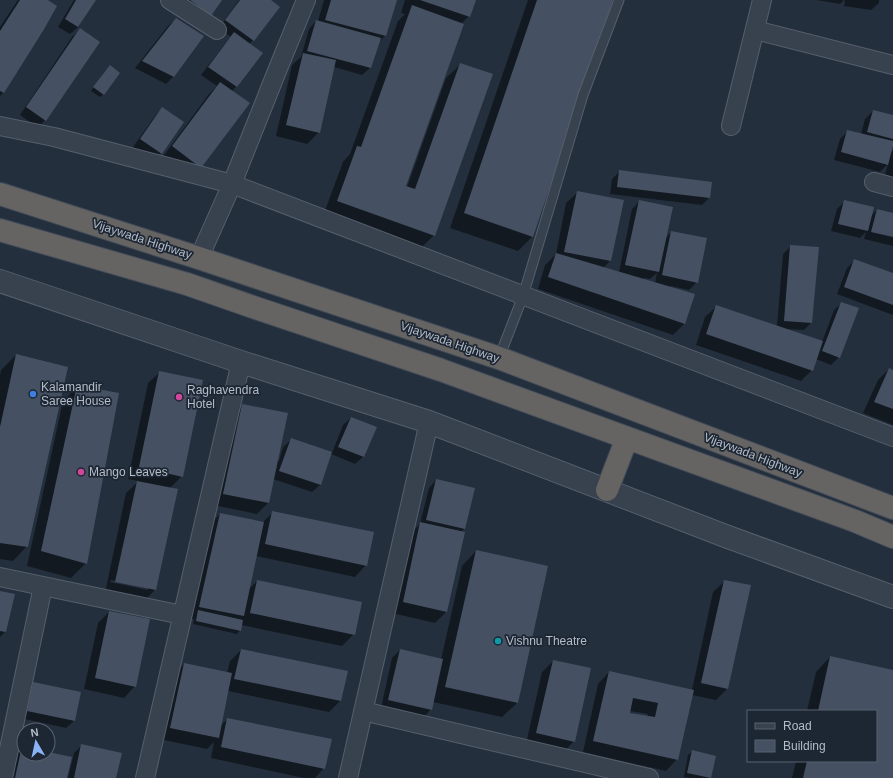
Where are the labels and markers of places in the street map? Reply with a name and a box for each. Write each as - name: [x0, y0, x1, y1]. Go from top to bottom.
- place label: Kalamandir Saree House: [41, 380, 111, 408]
- place label: Raghavendra Hotel: [187, 383, 259, 411]
- marker: Kalamandir Saree House: [28, 389, 38, 399]
- marker: Raghavendra Hotel: [174, 392, 184, 402]
- place label: Mango Leaves: [89, 465, 168, 479]
- marker: Mango Leaves: [76, 467, 86, 477]
- place label: Vishnu Theatre: [506, 634, 587, 648]
- marker: Vishnu Theatre: [493, 636, 503, 646]

